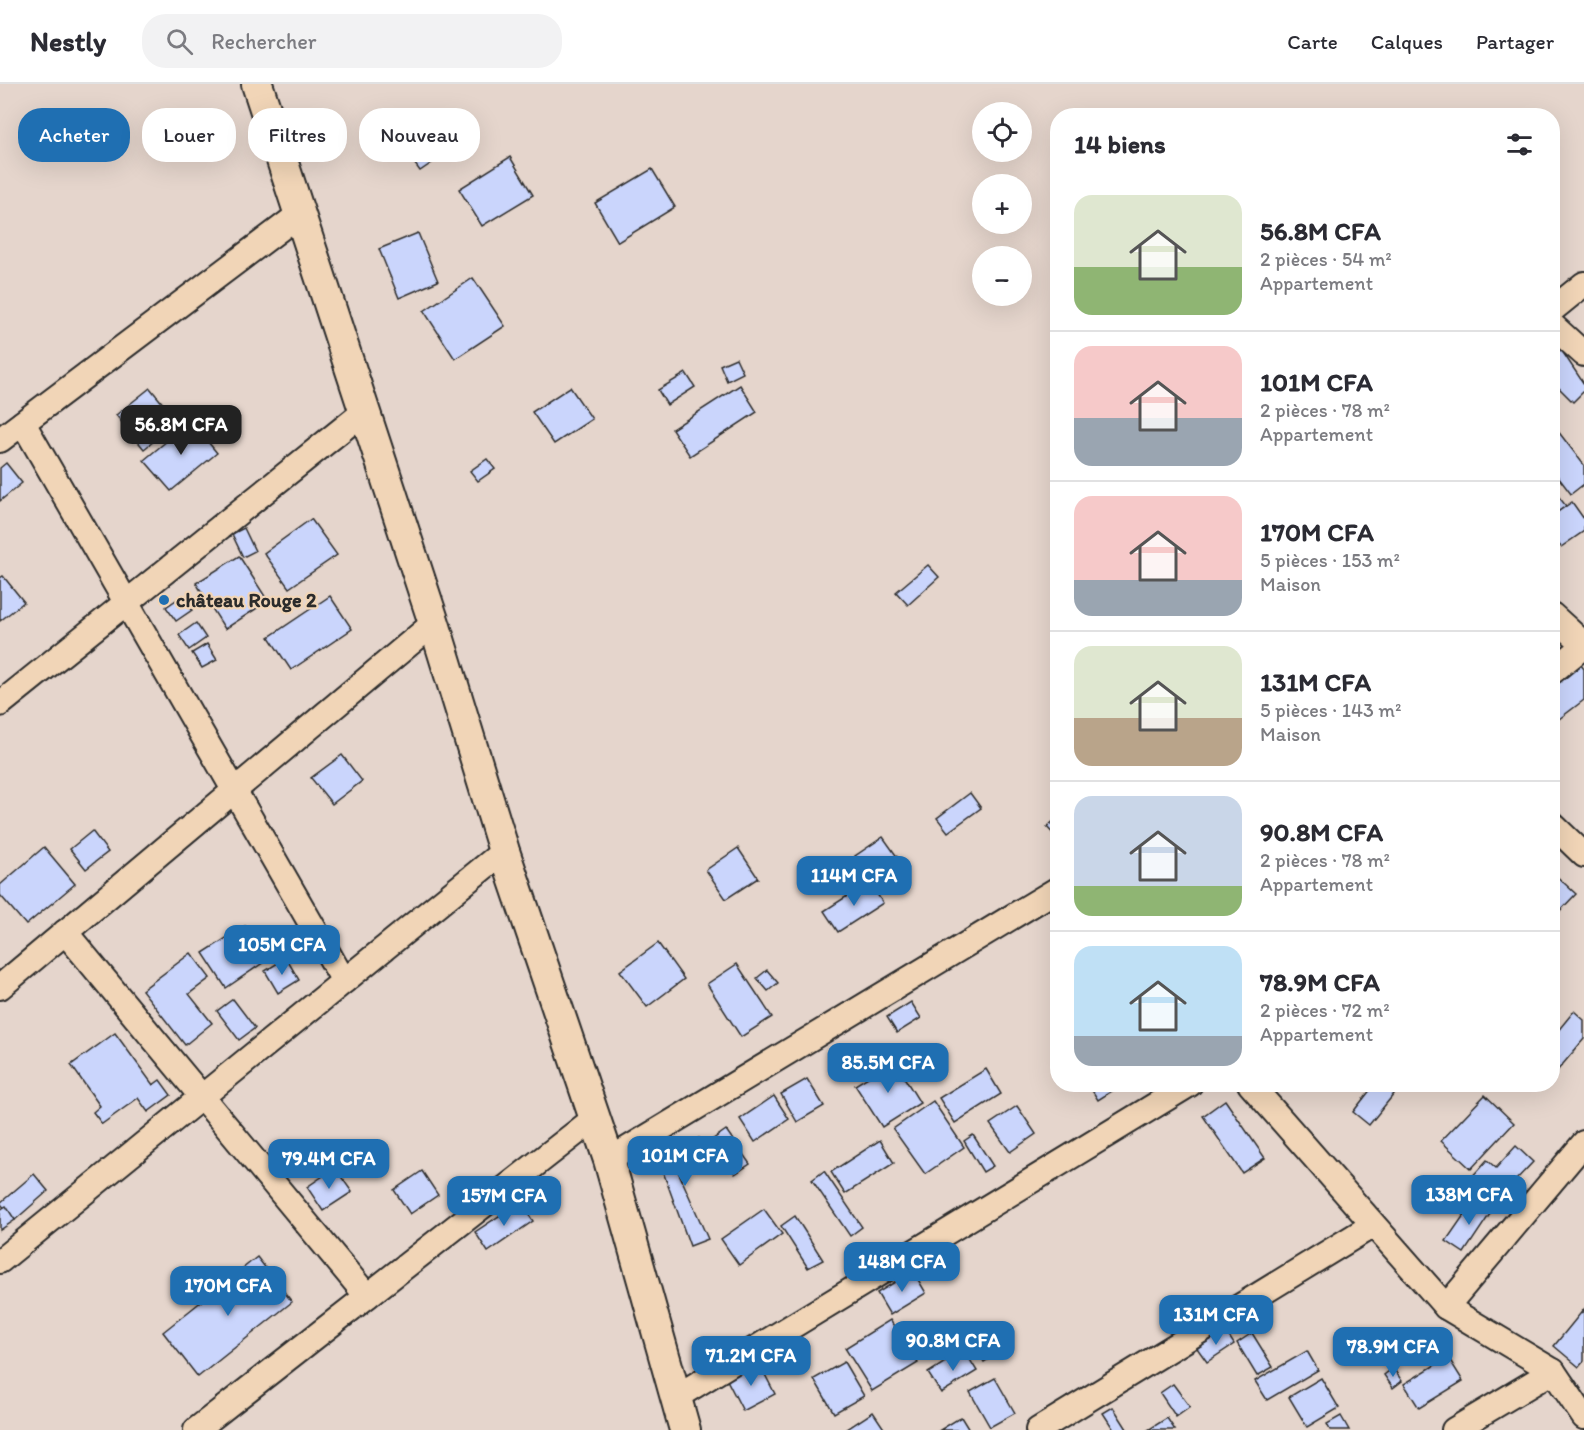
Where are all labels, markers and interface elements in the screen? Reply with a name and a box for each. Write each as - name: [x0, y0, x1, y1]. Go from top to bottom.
- search box: [142, 14, 562, 68]
- text: Nestly: [30, 24, 106, 58]
- icon: search: [163, 25, 196, 58]
- text: Rechercher: [211, 28, 317, 55]
- text: Carte: [1287, 29, 1338, 54]
- text: Calques: [1371, 29, 1443, 54]
- text: Partager: [1476, 29, 1554, 54]
- map controls: [972, 102, 1032, 306]
- button: locate: [972, 102, 1032, 162]
- chip: Acheter: [18, 108, 130, 162]
- chip: Louer: [142, 108, 236, 162]
- chip: Filtres: [248, 108, 347, 162]
- chip: Nouveau: [359, 108, 480, 162]
- text: 14 biens: [1074, 128, 1166, 160]
- icon: filters: [1503, 128, 1536, 161]
- button: +: [972, 174, 1032, 234]
- text: 56.8M CFA: [1260, 215, 1381, 247]
- icon: home: [1122, 219, 1194, 291]
- button: −: [972, 246, 1032, 306]
- text: 2 pièces · 54 m²: [1260, 247, 1392, 271]
- text: Appartement: [1260, 271, 1373, 295]
- text: 101M CFA: [1260, 366, 1373, 398]
- icon: home: [1122, 370, 1194, 442]
- text: 2 pièces · 78 m²: [1260, 398, 1390, 422]
- pin: 56.8M CFA: [112, 405, 250, 456]
- text: 56.8M CFA: [135, 412, 228, 436]
- text: Appartement: [1260, 422, 1373, 446]
- text: 170M CFA: [1260, 516, 1374, 548]
- icon: home: [1122, 520, 1194, 592]
- text: 5 pièces · 153 m²: [1260, 548, 1400, 572]
- text: Maison: [1260, 572, 1321, 596]
- place label: château Rouge 2: [176, 588, 317, 613]
- marker: château Rouge 2: [157, 593, 171, 607]
- text: 131M CFA: [1260, 666, 1371, 698]
- icon: home: [1122, 670, 1194, 742]
- text: 5 pièces · 143 m²: [1260, 698, 1401, 722]
- text: Maison: [1260, 722, 1321, 746]
- text: 90.8M CFA: [1260, 816, 1383, 848]
- icon: home: [1122, 820, 1194, 892]
- text: 2 pièces · 78 m²: [1260, 848, 1390, 872]
- pin: 114M CFA: [792, 856, 916, 907]
- text: 114M CFA: [811, 863, 897, 887]
- text: Appartement: [1260, 872, 1373, 896]
- pin: 105M CFA: [220, 925, 344, 976]
- text: 105M CFA: [238, 932, 326, 956]
- text: 78.9M CFA: [1260, 966, 1380, 998]
- icon: home: [1122, 970, 1194, 1042]
- text: 2 pièces · 72 m²: [1260, 998, 1390, 1022]
- text: Appartement: [1260, 1022, 1373, 1046]
- pin: 85.5M CFA: [819, 1043, 957, 1094]
- text: 85.5M CFA: [842, 1050, 934, 1074]
- pin: 101M CFA: [623, 1136, 747, 1187]
- pin: 79.4M CFA: [260, 1139, 398, 1190]
- text: 101M CFA: [642, 1143, 728, 1167]
- text: 79.4M CFA: [282, 1146, 376, 1170]
- pin: 138M CFA: [1407, 1175, 1531, 1226]
- pin: 157M CFA: [442, 1176, 566, 1227]
- text: 138M CFA: [1425, 1182, 1513, 1206]
- text: 157M CFA: [461, 1183, 547, 1207]
- pin: 148M CFA: [840, 1242, 964, 1293]
- text: 148M CFA: [858, 1249, 946, 1273]
- pin: 170M CFA: [166, 1266, 290, 1317]
- text: 170M CFA: [184, 1273, 272, 1297]
- pin: 131M CFA: [1154, 1295, 1278, 1346]
- text: 131M CFA: [1173, 1302, 1259, 1326]
- pin: 90.8M CFA: [884, 1321, 1022, 1372]
- pin: 78.9M CFA: [1324, 1327, 1462, 1378]
- text: 90.8M CFA: [906, 1328, 1000, 1352]
- text: 78.9M CFA: [1347, 1334, 1439, 1358]
- pin: 71.2M CFA: [682, 1336, 820, 1387]
- text: 71.2M CFA: [706, 1343, 796, 1367]

